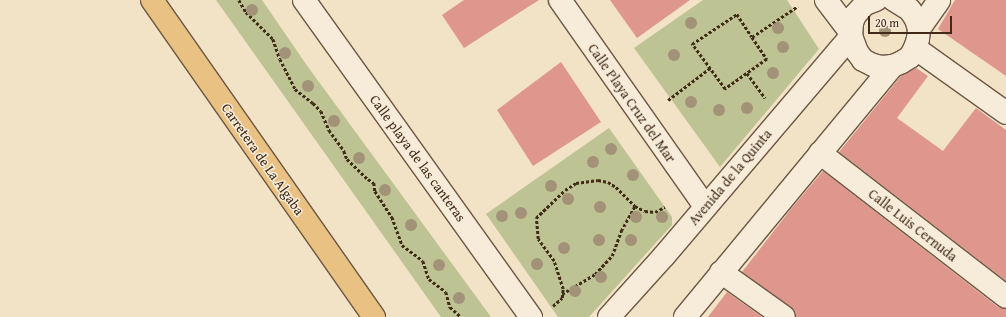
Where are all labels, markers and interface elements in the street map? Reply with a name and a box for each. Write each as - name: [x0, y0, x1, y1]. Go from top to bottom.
- scale bar: [870, 8, 954, 34]
- text: 20 m: [875, 14, 899, 31]
- street label: Calle Playa Cruz del Mar: [585, 40, 679, 166]
- street label: Calle playa de las canteras: [366, 91, 470, 225]
- street label: Carretera de La Algaba: [218, 100, 308, 218]
- street label: Avenida de la Quinta: [685, 126, 775, 228]
- street label: Calle Luis Cernuda: [865, 185, 961, 265]

